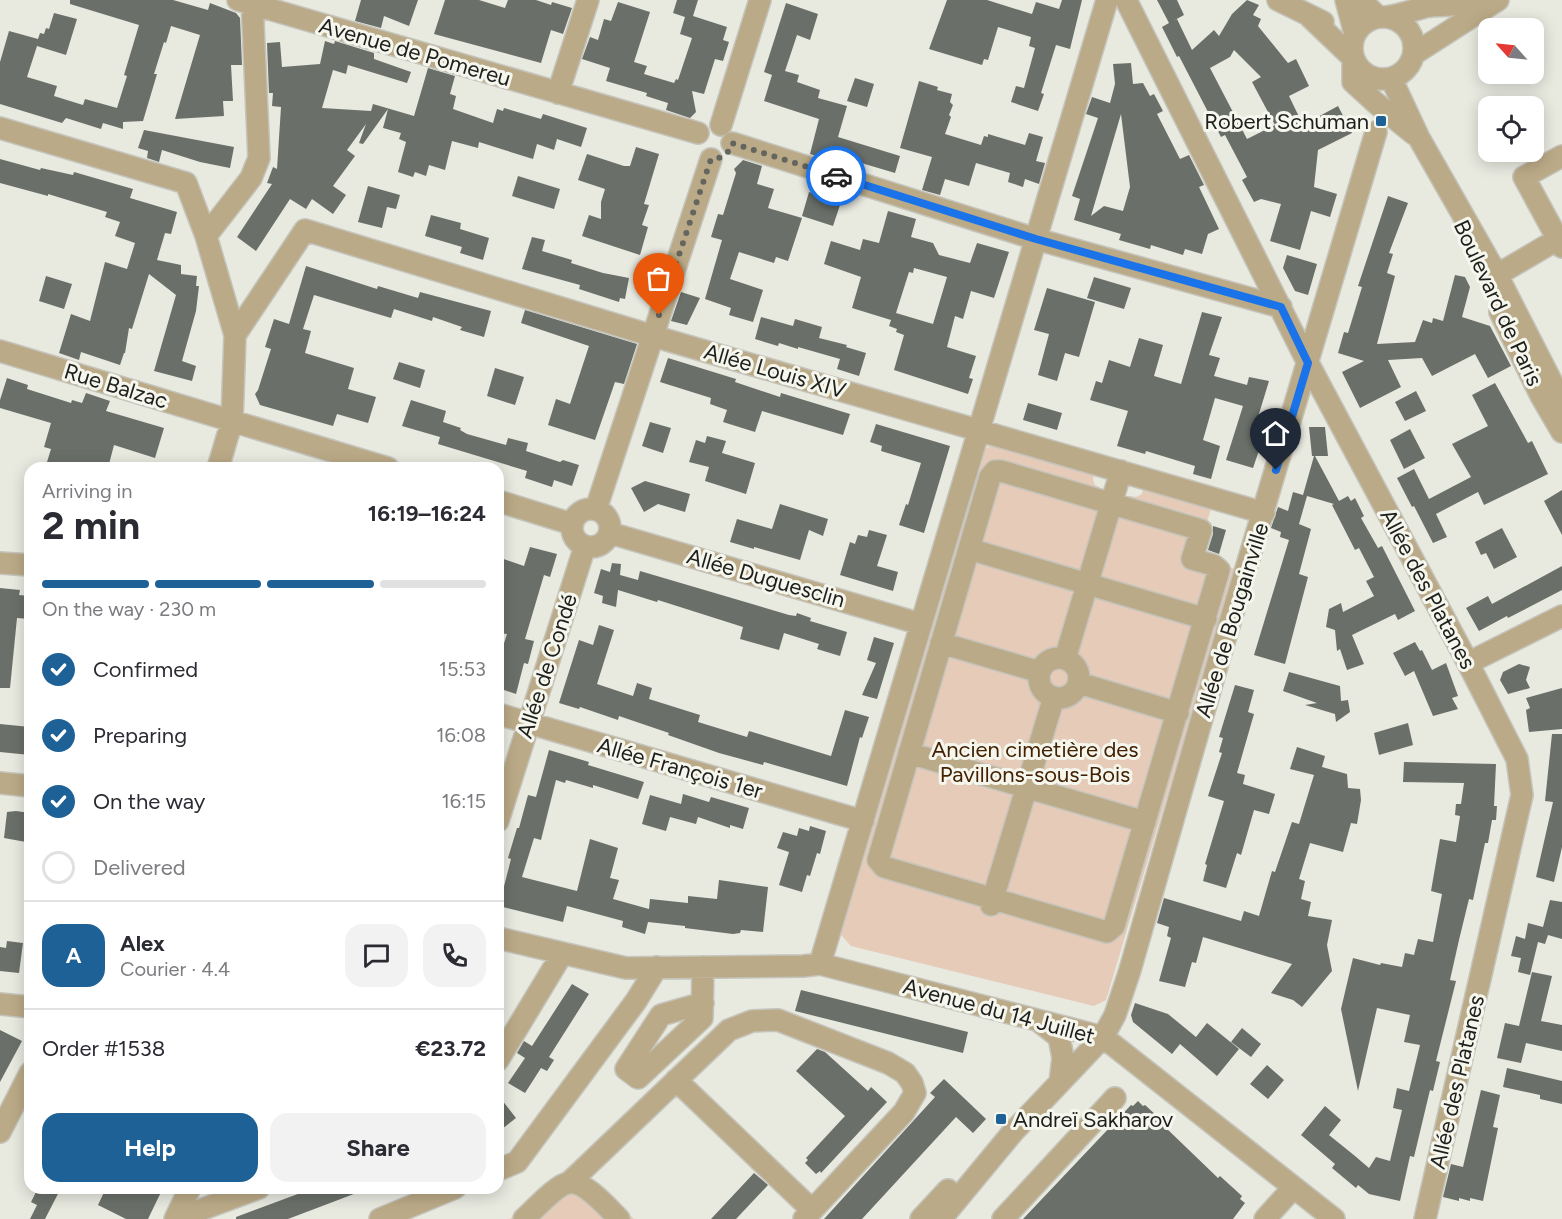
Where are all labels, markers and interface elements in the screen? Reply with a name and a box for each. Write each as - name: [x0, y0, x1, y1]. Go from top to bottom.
- street label: Avenue de Pomereu: [316, 12, 514, 92]
- north arrow: [1478, 18, 1544, 84]
- map controls: [1478, 18, 1544, 162]
- button: locate: [1478, 96, 1544, 162]
- place label: Robert Schuman: [1204, 108, 1369, 135]
- marker: Robert Schuman: [1374, 114, 1388, 128]
- courier: [806, 146, 866, 206]
- icon: car: [820, 160, 853, 193]
- street label: Boulevard de Paris: [1448, 216, 1548, 390]
- pin: [633, 253, 684, 315]
- icon: bag: [642, 262, 675, 295]
- street label: Allée Louis XIV: [701, 338, 850, 404]
- street label: Rue Balzac: [61, 357, 171, 415]
- pin: [1250, 408, 1301, 470]
- icon: home: [1259, 417, 1292, 450]
- text: Arriving in: [42, 479, 132, 503]
- text: 16:19–16:24: [368, 500, 486, 527]
- text: 2 min: [42, 502, 140, 549]
- street label: Allée des Platanes: [1374, 504, 1482, 674]
- street label: Allée de Bougainville: [1189, 519, 1275, 721]
- street label: Allée Duguesclin: [684, 543, 848, 613]
- street label: Allée de Condé: [511, 590, 583, 742]
- text: On the way · 230 m: [42, 597, 216, 621]
- icon: check: [42, 653, 75, 686]
- text: Confirmed: [93, 656, 198, 683]
- text: 15:53: [439, 657, 486, 681]
- icon: check: [42, 719, 75, 752]
- text: Preparing: [93, 722, 187, 749]
- text: 16:08: [436, 723, 486, 747]
- street label: Allée François 1er: [594, 731, 766, 805]
- park label: Ancien cimetière des Pavillons-sous-Bois: [931, 736, 1139, 788]
- icon: check: [42, 785, 75, 818]
- text: On the way: [93, 788, 205, 815]
- text: 16:15: [442, 789, 486, 813]
- text: Delivered: [93, 854, 186, 881]
- button: chat: [345, 924, 408, 987]
- button: phone: [423, 924, 486, 987]
- text: Alex: [120, 930, 165, 957]
- text: A: [66, 942, 81, 969]
- text: Courier · 4.4: [120, 957, 230, 981]
- street label: Avenue du 14 Juillet: [900, 972, 1098, 1050]
- street label: Allée des Platanes: [1424, 993, 1490, 1171]
- text: Order #1538: [42, 1035, 165, 1062]
- text: €23.72: [415, 1035, 486, 1062]
- place label: Andreï Sakharov: [1013, 1106, 1174, 1133]
- marker: Andreï Sakharov: [994, 1112, 1008, 1126]
- button: Help: [42, 1113, 258, 1182]
- button: Share: [270, 1113, 486, 1182]

